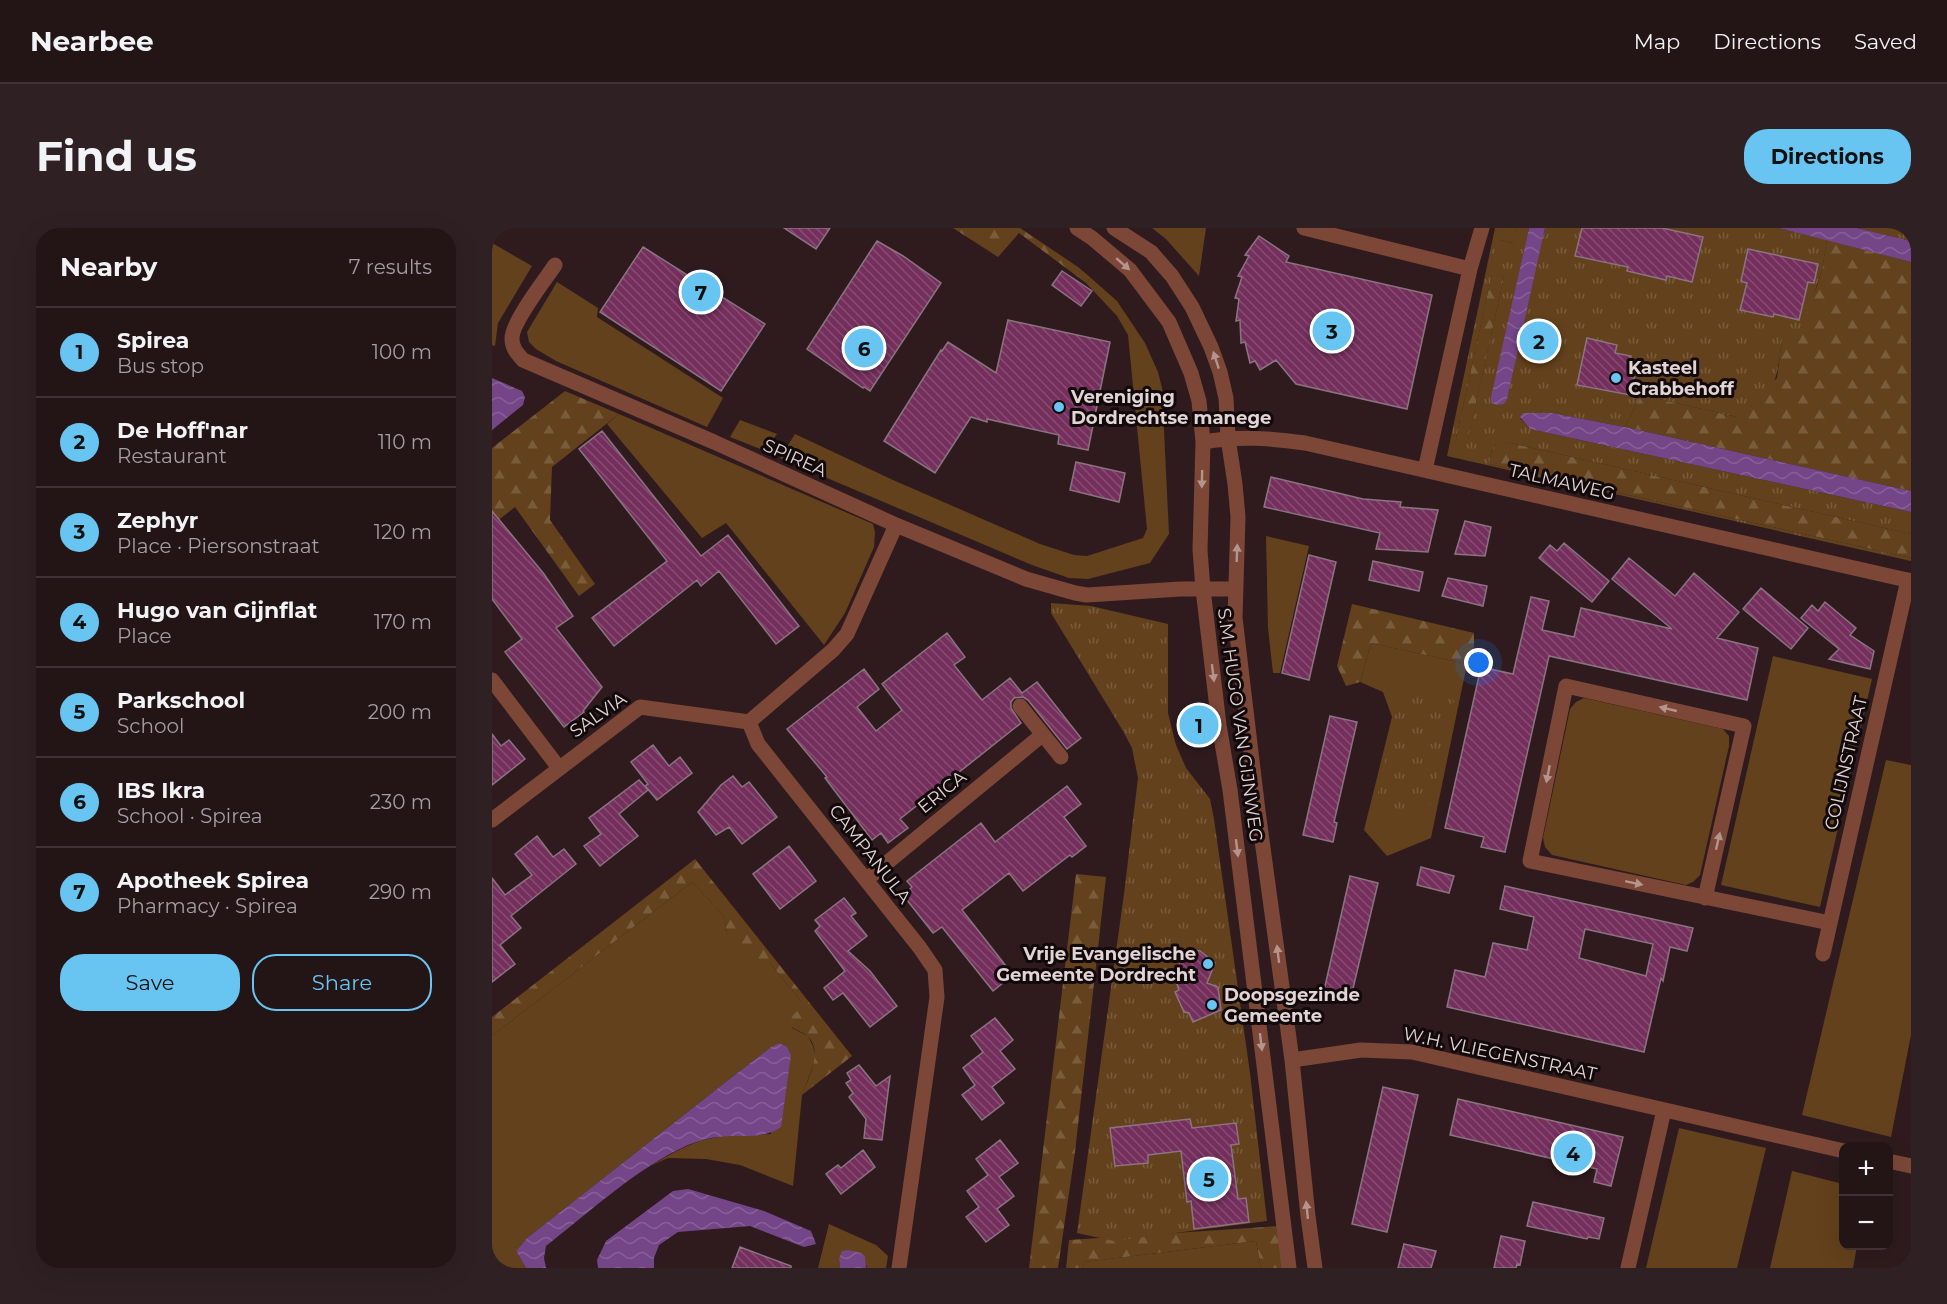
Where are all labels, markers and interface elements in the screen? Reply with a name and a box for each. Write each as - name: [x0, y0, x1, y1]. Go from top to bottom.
- text: Nearbee: [30, 24, 154, 58]
- text: Map: [1634, 29, 1680, 54]
- text: Directions: [1713, 29, 1821, 54]
- text: Saved: [1854, 29, 1917, 54]
- button: Directions: [1744, 129, 1911, 184]
- text: Find us: [36, 130, 197, 182]
- text: Nearby: [60, 251, 157, 283]
- text: 7 results: [349, 255, 432, 279]
- one-way arrow: [1115, 257, 1130, 270]
- pin: 7: [682, 270, 720, 314]
- pin: 3: [1312, 308, 1352, 354]
- pin: 2: [1520, 318, 1558, 364]
- pin: 6: [844, 326, 884, 370]
- text: Spirea: [117, 327, 189, 354]
- text: 1: [76, 340, 83, 364]
- text: 100 m: [372, 340, 432, 364]
- one-way arrow: [1210, 351, 1220, 369]
- text: Bus stop: [117, 354, 204, 378]
- place label: Kasteel Crabbehoff: [1628, 357, 1735, 400]
- marker: Kasteel Crabbehoff: [1609, 371, 1623, 385]
- place label: Vereniging Dordrechtse manege: [1070, 386, 1271, 429]
- marker: Vereniging Dordrechtse manege: [1052, 400, 1066, 414]
- text: De Hoff'nar: [117, 417, 248, 444]
- text: 2: [74, 430, 85, 454]
- text: 110 m: [378, 430, 432, 454]
- street label: SPIREA: [760, 434, 830, 482]
- text: Restaurant: [117, 444, 227, 468]
- street label: TALMAWEG: [1507, 459, 1617, 505]
- one-way arrow: [1197, 469, 1207, 488]
- text: Zephyr: [117, 507, 198, 534]
- text: 3: [74, 520, 85, 544]
- text: 120 m: [374, 520, 432, 544]
- text: Place · Piersonstraat: [117, 534, 320, 558]
- one-way arrow: [1232, 543, 1241, 562]
- text: Hugo van Gijnflat: [117, 597, 317, 624]
- street label: S.M. HUGO VAN GIJNWEG: [1213, 607, 1267, 843]
- text: 4: [73, 610, 86, 634]
- text: 170 m: [374, 610, 432, 634]
- text: Place: [117, 624, 172, 648]
- your location: [1464, 648, 1493, 677]
- one-way arrow: [1208, 664, 1217, 683]
- text: Parkschool: [117, 687, 245, 714]
- street label: SALVIA: [565, 688, 631, 742]
- street label: COLIJNSTRAAT: [1820, 693, 1872, 832]
- text: 5: [74, 700, 85, 724]
- text: 200 m: [368, 700, 432, 724]
- pin: 1: [1180, 702, 1218, 748]
- one-way arrow: [1659, 704, 1678, 713]
- text: School: [117, 714, 184, 738]
- one-way arrow: [1543, 764, 1552, 783]
- street label: ERICA: [913, 766, 971, 818]
- text: IBS Ikra: [117, 777, 205, 804]
- text: 6: [73, 790, 86, 814]
- text: 230 m: [370, 790, 432, 814]
- street label: CAMPANULA: [824, 800, 916, 908]
- text: School · Spirea: [117, 804, 263, 828]
- one-way arrow: [1713, 832, 1723, 850]
- one-way arrow: [1232, 839, 1242, 858]
- text: Apotheek Spirea: [117, 867, 309, 894]
- one-way arrow: [1624, 879, 1643, 888]
- text: 7: [73, 880, 86, 904]
- text: 290 m: [369, 880, 432, 904]
- text: Pharmacy · Spirea: [117, 894, 298, 918]
- place label: Vrije Evangelische Gemeente Dordrecht: [996, 943, 1196, 986]
- one-way arrow: [1273, 944, 1282, 963]
- button: Save: [60, 954, 240, 1011]
- button: Share: [252, 954, 432, 1011]
- marker: Vrije Evangelische Gemeente Dordrecht: [1201, 957, 1215, 971]
- place label: Doopsgezinde Gemeente: [1224, 984, 1360, 1027]
- marker: Doopsgezinde Gemeente: [1205, 998, 1219, 1012]
- street label: W.H. VLIEGENSTRAAT: [1401, 1023, 1599, 1085]
- one-way arrow: [1257, 1032, 1266, 1051]
- pin: 4: [1554, 1130, 1592, 1176]
- map controls: [1839, 1142, 1893, 1250]
- button: +: [1839, 1142, 1893, 1196]
- pin: 5: [1190, 1156, 1228, 1202]
- button: −: [1839, 1196, 1893, 1250]
- one-way arrow: [1302, 1200, 1312, 1219]

